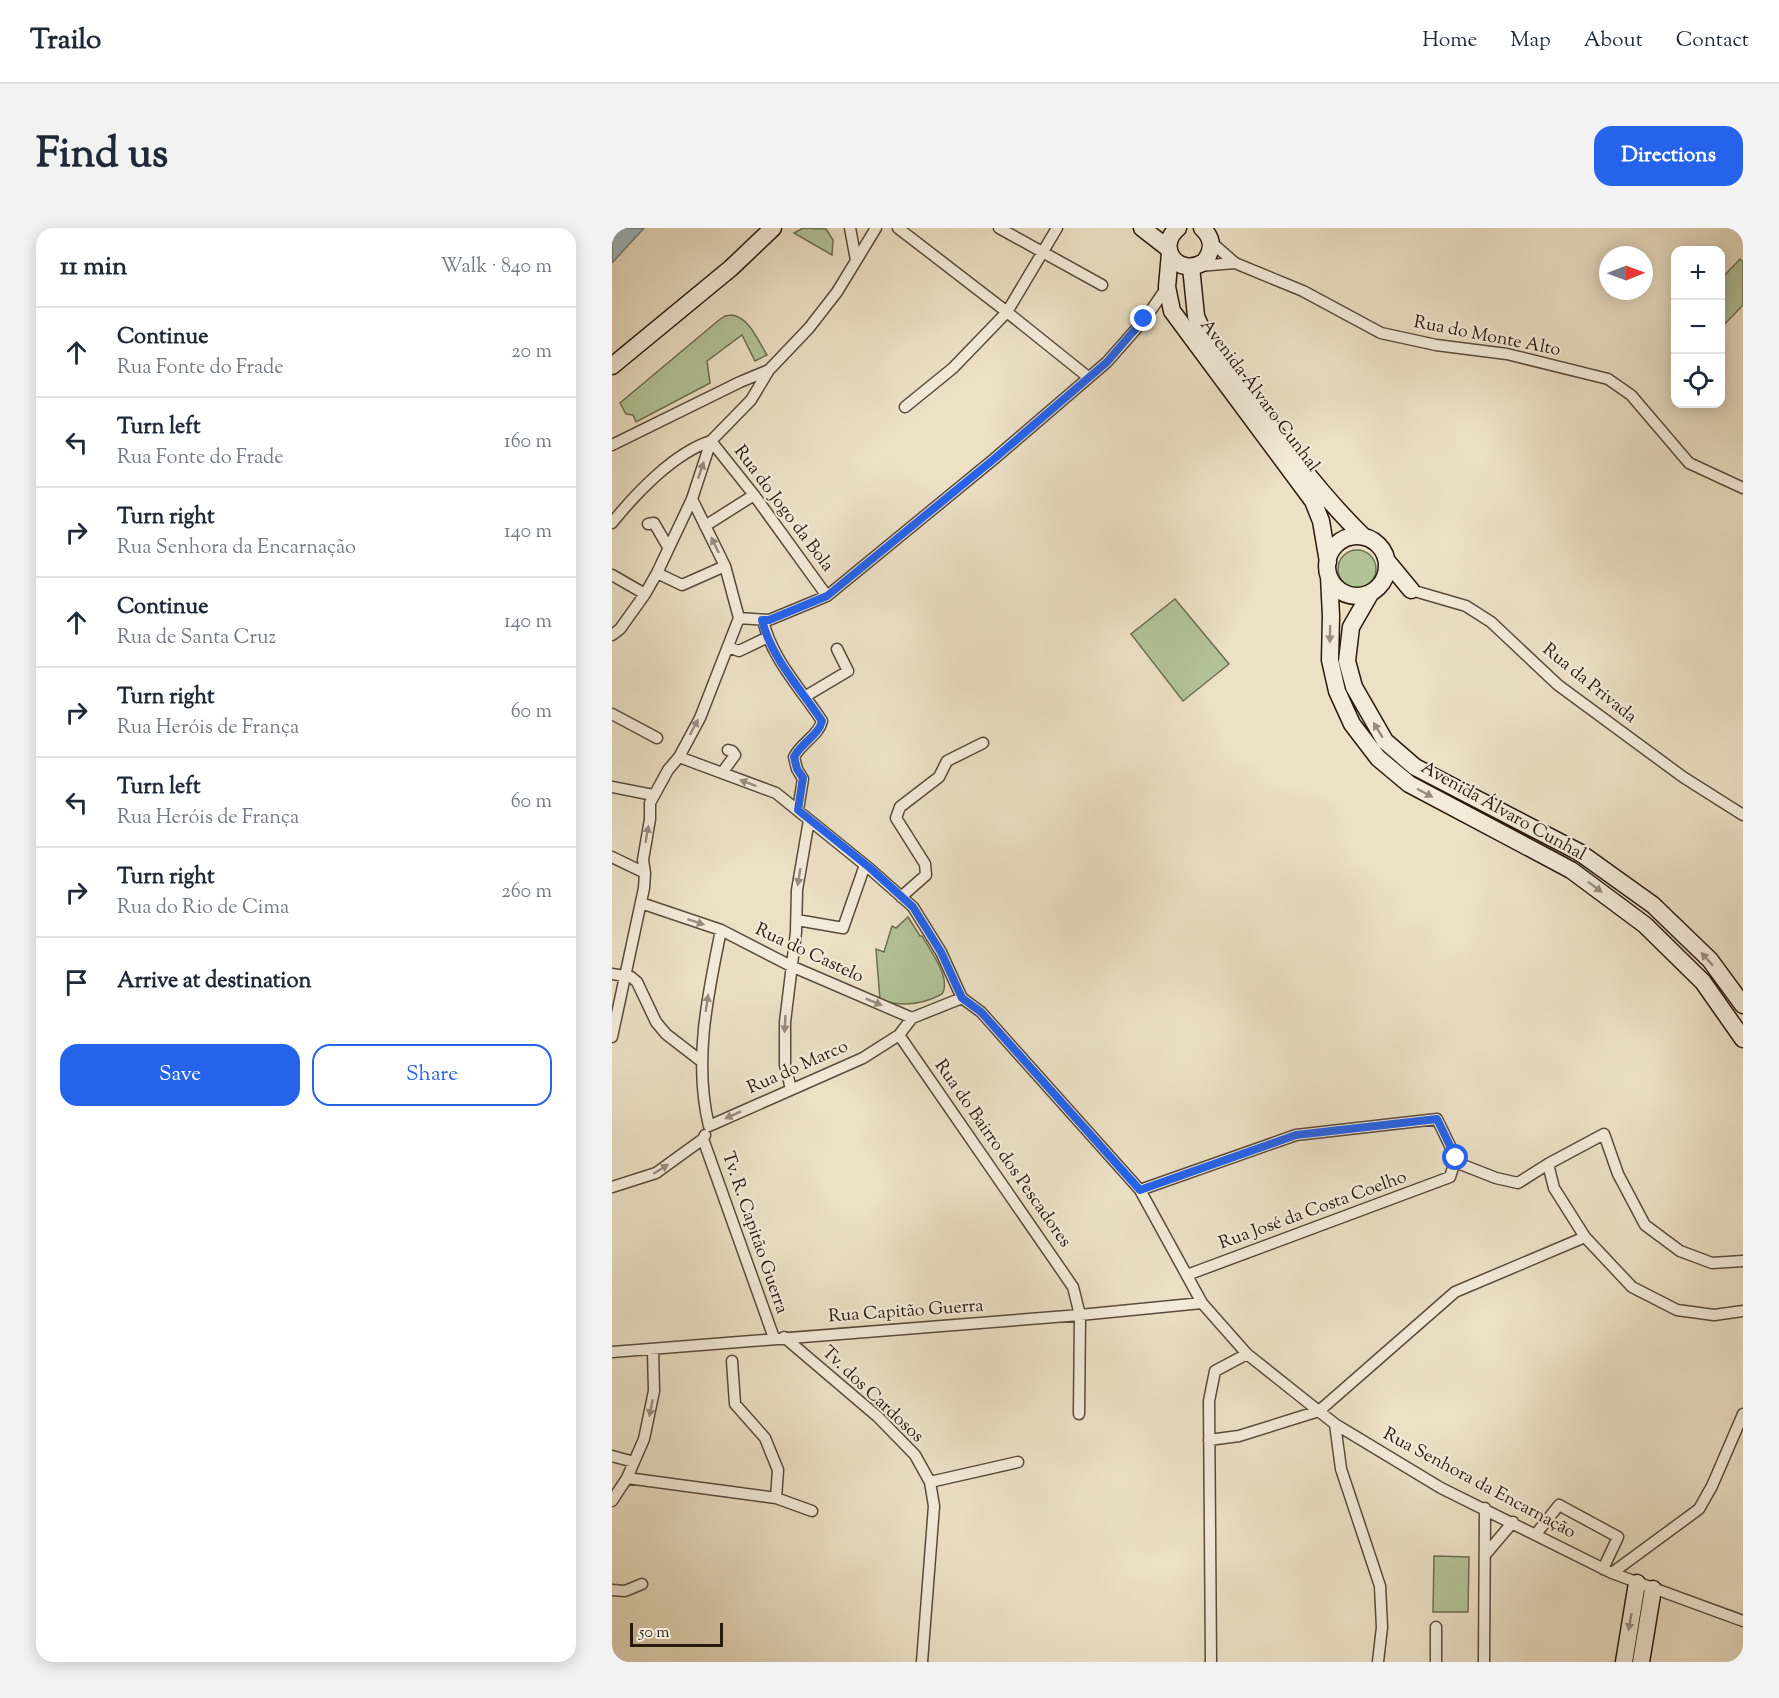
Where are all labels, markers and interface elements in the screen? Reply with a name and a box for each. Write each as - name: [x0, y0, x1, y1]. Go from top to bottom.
- text: Trailo: [30, 21, 101, 61]
- text: Home: [1422, 26, 1477, 56]
- text: Map: [1510, 26, 1551, 56]
- text: About: [1584, 26, 1643, 56]
- text: Contact: [1676, 26, 1749, 56]
- text: Find us: [36, 126, 168, 186]
- button: Directions: [1594, 126, 1743, 186]
- north arrow: [1599, 246, 1653, 300]
- map controls: [1671, 246, 1725, 408]
- button: +: [1671, 246, 1725, 300]
- text: 11 min: [60, 249, 127, 286]
- text: Walk · 840 m: [440, 253, 552, 282]
- button: −: [1671, 300, 1725, 354]
- route end: [1130, 305, 1156, 331]
- street label: Rua do Monte Alto: [1411, 310, 1563, 364]
- street label: Avenida Álvaro Cunhal: [1193, 314, 1325, 478]
- text: Continue: [117, 322, 208, 354]
- icon: ahead: [60, 336, 93, 369]
- text: 20 m: [511, 338, 552, 367]
- text: Rua Fonte do Frade: [117, 354, 283, 383]
- button: locate: [1671, 354, 1725, 408]
- text: Turn left: [117, 412, 200, 444]
- icon: left: [60, 426, 93, 459]
- text: 160 m: [504, 428, 552, 457]
- street label: Rua do Jogo da Bola: [727, 440, 839, 578]
- text: Rua Fonte do Frade: [117, 444, 283, 473]
- one-way arrow: [697, 461, 707, 479]
- text: Turn right: [117, 502, 214, 534]
- icon: right: [60, 516, 93, 549]
- text: 140 m: [504, 518, 552, 547]
- text: Rua Senhora da Encarnação: [117, 534, 356, 563]
- one-way arrow: [710, 537, 719, 554]
- text: Continue: [117, 592, 208, 624]
- icon: ahead: [60, 606, 93, 639]
- text: 140 m: [504, 608, 552, 637]
- text: Rua de Santa Cruz: [117, 624, 276, 653]
- one-way arrow: [1326, 625, 1335, 644]
- street label: Rua da Privada: [1536, 638, 1642, 730]
- text: Turn right: [117, 682, 214, 714]
- icon: right: [60, 696, 93, 729]
- text: 60 m: [511, 698, 552, 727]
- text: Rua Heróis de França: [117, 714, 299, 743]
- one-way arrow: [689, 719, 699, 736]
- one-way arrow: [1373, 722, 1384, 738]
- street label: Avenida Álvaro Cunhal: [1416, 756, 1590, 868]
- text: Turn left: [117, 772, 200, 804]
- one-way arrow: [739, 777, 757, 787]
- icon: left: [60, 786, 93, 819]
- text: 60 m: [511, 788, 552, 817]
- one-way arrow: [1417, 788, 1434, 798]
- text: Rua Heróis de França: [117, 804, 299, 833]
- one-way arrow: [643, 824, 652, 843]
- text: Turn right: [117, 862, 214, 894]
- one-way arrow: [794, 868, 803, 887]
- icon: right: [60, 876, 93, 909]
- text: 260 m: [501, 878, 552, 907]
- one-way arrow: [1587, 881, 1603, 894]
- text: Rua do Rio de Cima: [117, 894, 289, 923]
- one-way arrow: [687, 917, 705, 927]
- street label: Rua do Castelo: [750, 917, 868, 991]
- one-way arrow: [1700, 951, 1714, 966]
- icon: arrive: [60, 966, 93, 999]
- text: Arrive at destination: [117, 966, 312, 998]
- one-way arrow: [702, 993, 711, 1012]
- one-way arrow: [865, 997, 882, 1006]
- one-way arrow: [781, 1015, 790, 1034]
- street label: Rua do Marco: [743, 1034, 853, 1102]
- button: Save: [60, 1044, 300, 1106]
- button: Share: [312, 1044, 552, 1106]
- street label: Rua do Bairro dos Pescadores: [927, 1055, 1077, 1253]
- one-way arrow: [725, 1111, 742, 1120]
- route start: [1442, 1144, 1468, 1170]
- street label: Tv. R. Capitão Guerra: [714, 1149, 794, 1317]
- one-way arrow: [652, 1164, 669, 1175]
- street label: Rua José da Costa Coelho: [1215, 1165, 1411, 1257]
- street label: Rua Capitão Guerra: [828, 1294, 984, 1330]
- street label: Tv. dos Cardosos: [815, 1341, 929, 1449]
- one-way arrow: [646, 1398, 655, 1417]
- street label: Rua Senhora da Encarnação: [1378, 1422, 1580, 1546]
- one-way arrow: [1626, 1613, 1635, 1632]
- scale bar: [630, 1620, 723, 1648]
- text: 50 m: [639, 1622, 670, 1645]

